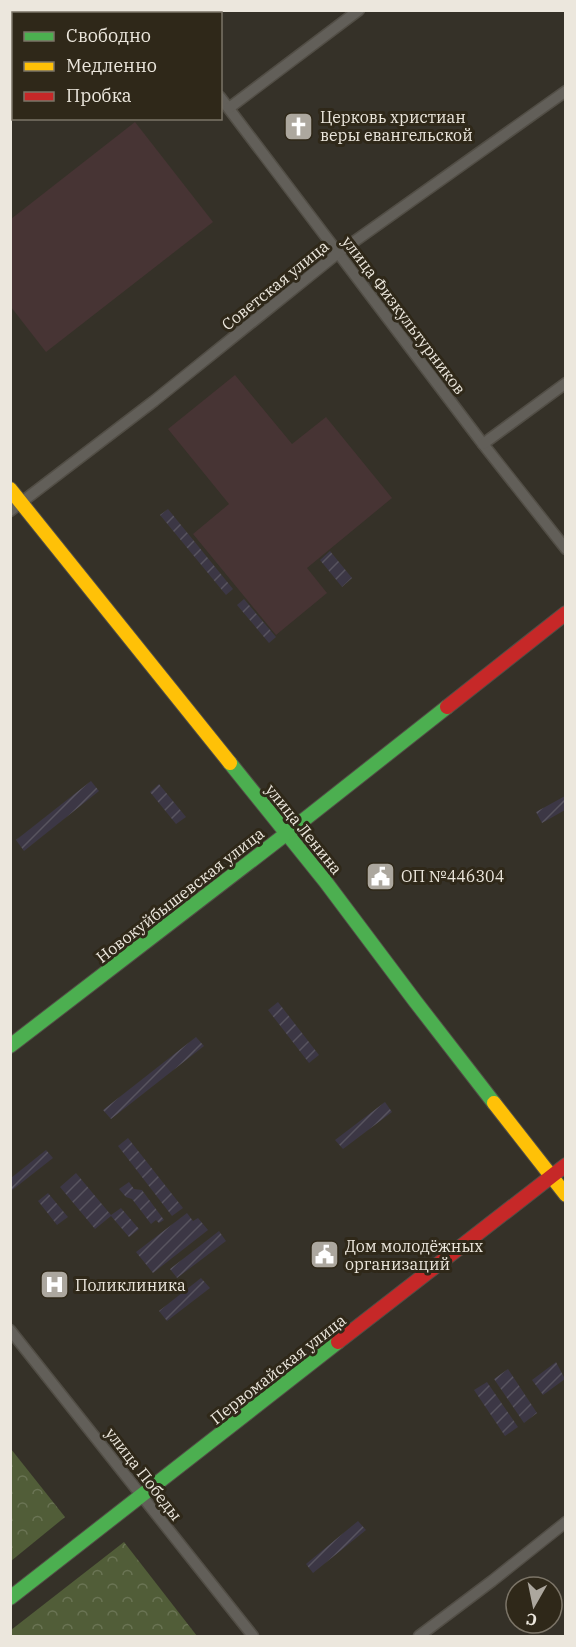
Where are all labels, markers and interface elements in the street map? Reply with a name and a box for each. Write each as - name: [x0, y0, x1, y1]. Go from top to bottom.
- legend: [12, 12, 222, 120]
- text: Свободно: [66, 24, 151, 47]
- text: Медленно: [66, 54, 157, 77]
- text: Пробка: [66, 84, 132, 107]
- place label: Церковь христиан веры евангельской: [320, 107, 473, 145]
- church icon: Церковь христиан веры евангельской: [283, 110, 315, 142]
- street label: улица Физкультурников: [338, 232, 470, 398]
- street label: Советская улица: [217, 236, 333, 334]
- street label: улица Ленина: [261, 780, 347, 879]
- street label: Новокуйбышевская улица: [92, 823, 268, 967]
- public building icon: ОП №446304: [364, 860, 396, 892]
- place label: ОП №446304: [401, 866, 504, 886]
- place label: Дом молодёжных организаций: [345, 1236, 483, 1274]
- public building icon: Дом молодёжных организаций: [308, 1239, 340, 1271]
- hospital icon: Поликлиника: [38, 1269, 70, 1301]
- place label: Поликлиника: [75, 1275, 186, 1295]
- street label: Первомайская улица: [206, 1310, 350, 1428]
- street label: улица Победы: [101, 1423, 187, 1525]
- north arrow: [504, 1575, 564, 1635]
- text: С: [525, 1609, 538, 1631]

